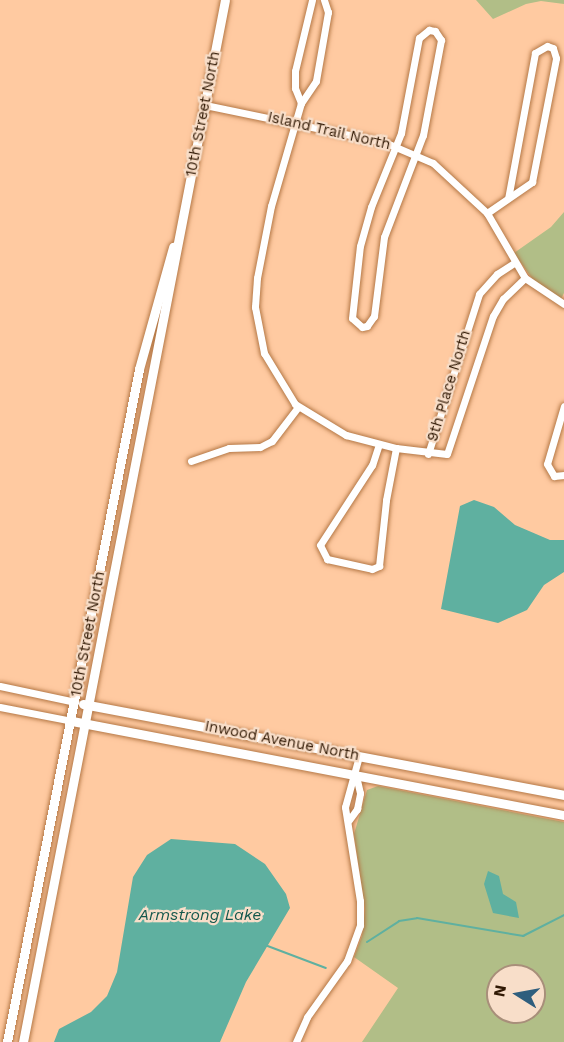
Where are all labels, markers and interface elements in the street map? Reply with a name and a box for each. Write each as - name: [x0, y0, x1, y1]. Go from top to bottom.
- street label: 10th Street North: [182, 50, 224, 178]
- street label: Island Trail North: [265, 108, 393, 154]
- street label: 9th Place North: [424, 328, 474, 444]
- street label: 10th Street North: [67, 570, 109, 698]
- street label: Inwood Avenue North: [203, 717, 361, 765]
- water label: Armstrong Lake: [139, 905, 261, 925]
- north arrow: [486, 964, 546, 1024]
- text: N: [489, 983, 510, 998]

